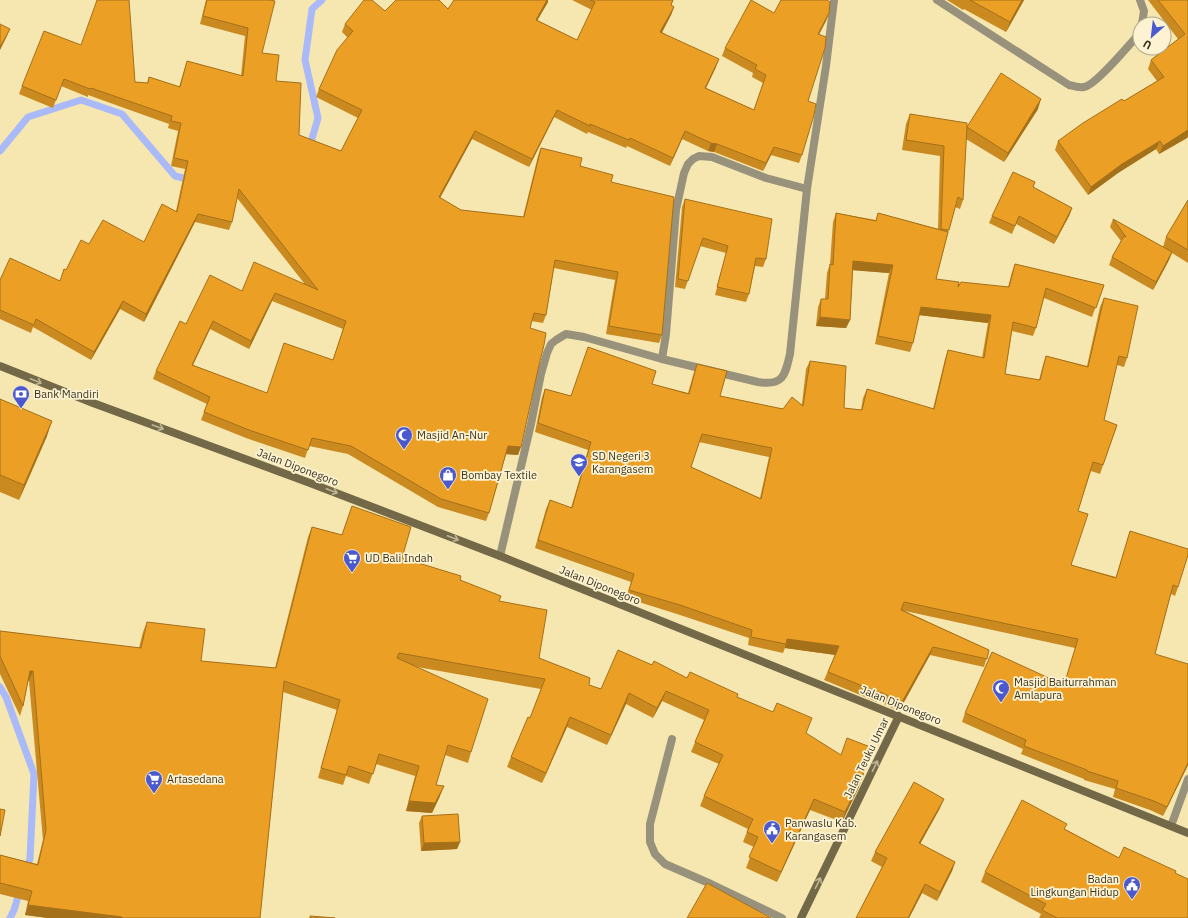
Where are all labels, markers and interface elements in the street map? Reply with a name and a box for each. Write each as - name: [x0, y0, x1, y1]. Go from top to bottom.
- north arrow: [1132, 16, 1172, 56]
- text: U: [1141, 37, 1154, 53]
- one-way arrow: [30, 377, 42, 385]
- bank icon: Bank Mandiri: [11, 384, 31, 409]
- place label: Bank Mandiri: [34, 387, 99, 401]
- one-way arrow: [151, 423, 163, 431]
- mosque icon: Masjid An-Nur: [394, 425, 414, 450]
- place label: Masjid An-Nur: [417, 428, 487, 442]
- street label: Jalan Diponegoro: [255, 445, 341, 489]
- place label: SD Negeri 3 Karangasem: [592, 449, 653, 476]
- school or university icon: SD Negeri 3 Karangasem: [569, 452, 589, 477]
- shop icon: Bombay Textile: [438, 465, 458, 490]
- place label: Bombay Textile: [461, 468, 537, 482]
- one-way arrow: [326, 488, 338, 496]
- one-way arrow: [447, 535, 459, 543]
- supermarket icon: UD Bali Indah: [342, 548, 362, 573]
- place label: UD Bali Indah: [365, 551, 433, 565]
- street label: Jalan Diponegoro: [557, 562, 643, 608]
- place label: Masjid Baiturrahman Amlapura: [1014, 675, 1116, 702]
- mosque icon: Masjid Baiturrahman Amlapura: [991, 678, 1011, 703]
- street label: Jalan Diponegoro: [858, 682, 944, 728]
- street label: Jalan Teuku Umar: [840, 715, 892, 801]
- one-way arrow: [872, 760, 879, 772]
- supermarket icon: Artasedana: [144, 769, 164, 794]
- place label: Artasedana: [167, 772, 224, 786]
- place label: Panwaslu Kab. Karangasem: [785, 816, 857, 843]
- public building icon: Panwaslu Kab. Karangasem: [762, 819, 782, 844]
- place label: Badan Lingkungan Hidup: [1030, 872, 1119, 899]
- public building icon: Badan Lingkungan Hidup: [1122, 875, 1142, 900]
- one-way arrow: [815, 877, 822, 889]

